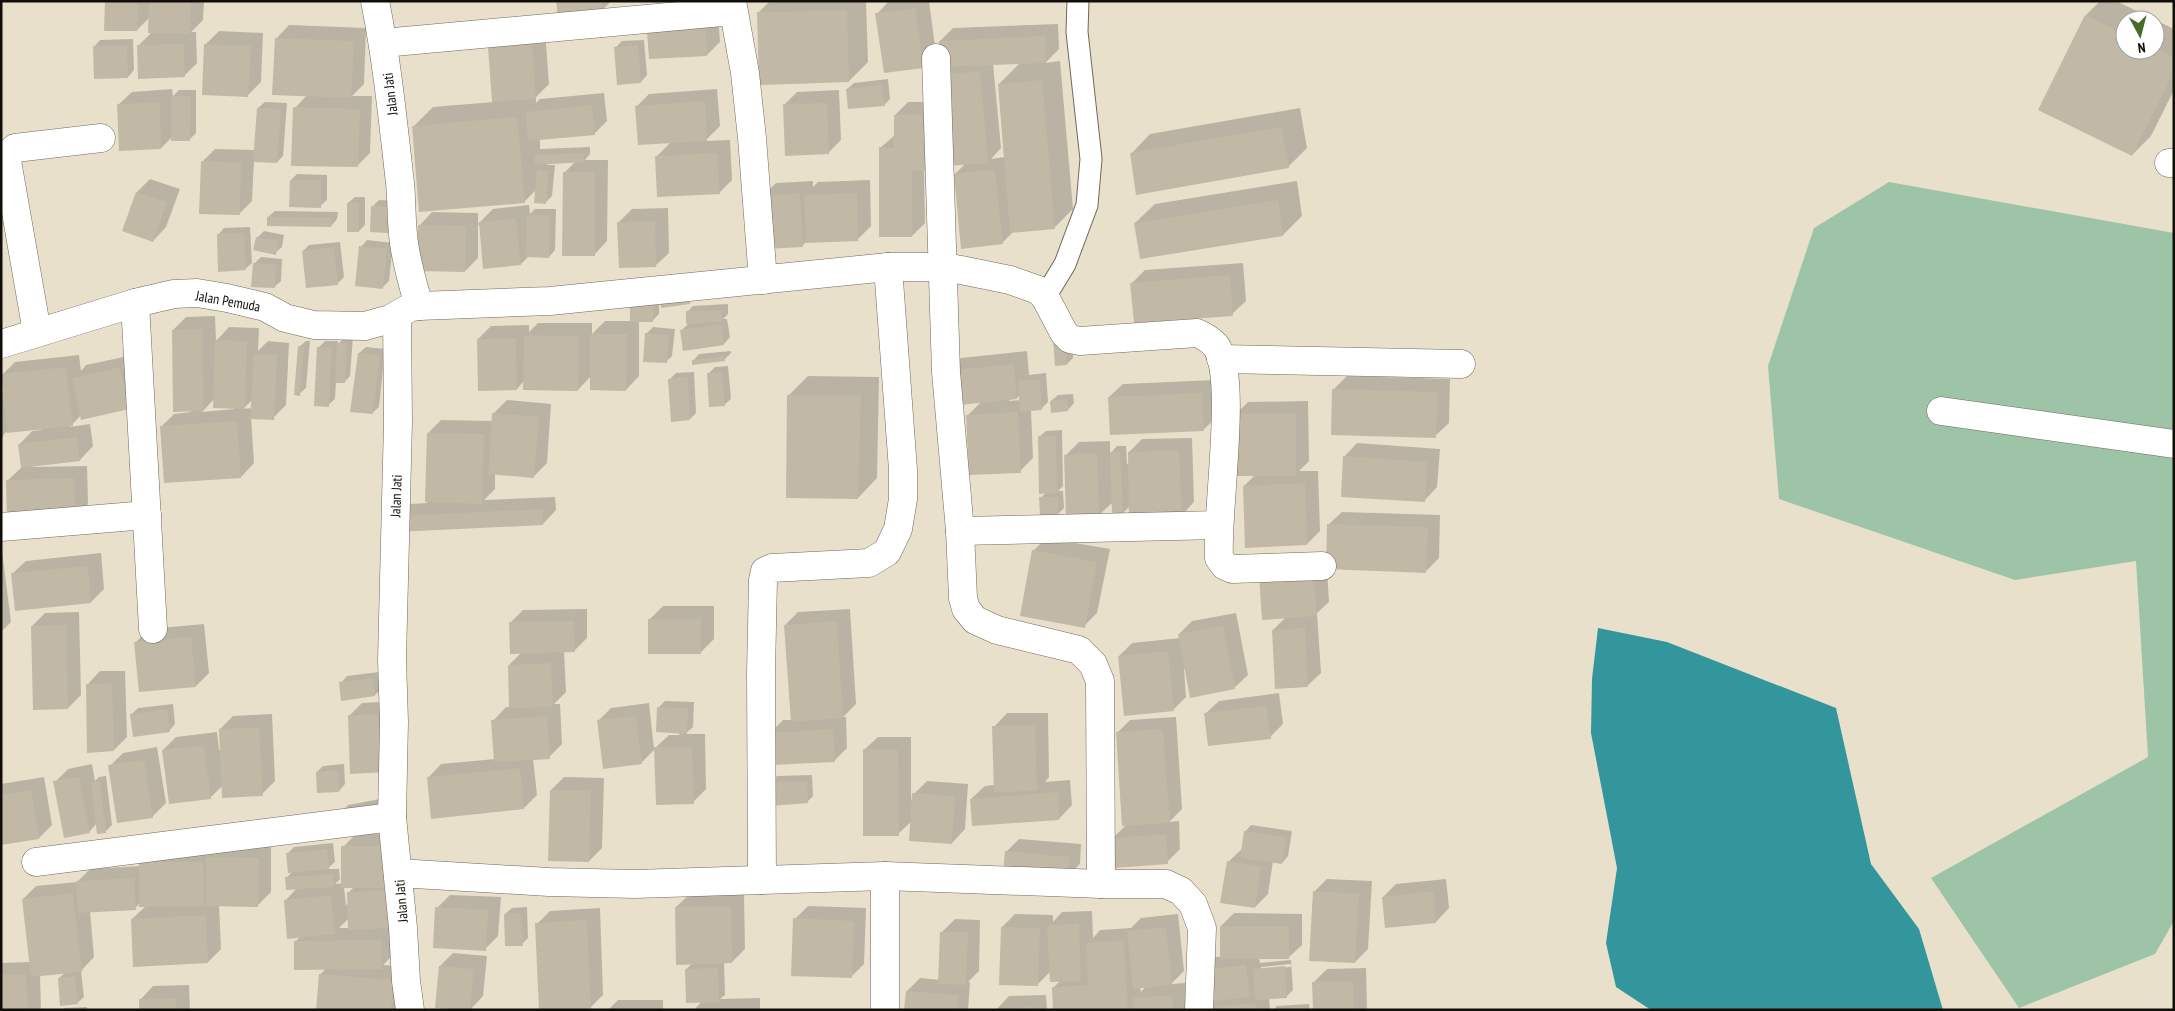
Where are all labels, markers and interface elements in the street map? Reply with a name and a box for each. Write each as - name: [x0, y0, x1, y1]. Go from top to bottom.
- north arrow: [2115, 10, 2165, 60]
- text: N: [2137, 39, 2146, 57]
- street label: Jalan Jati: [378, 72, 402, 117]
- street label: Jalan Pemuda: [193, 286, 262, 316]
- street label: Jalan Jati: [386, 474, 406, 519]
- street label: Jalan Jati: [390, 879, 412, 924]

